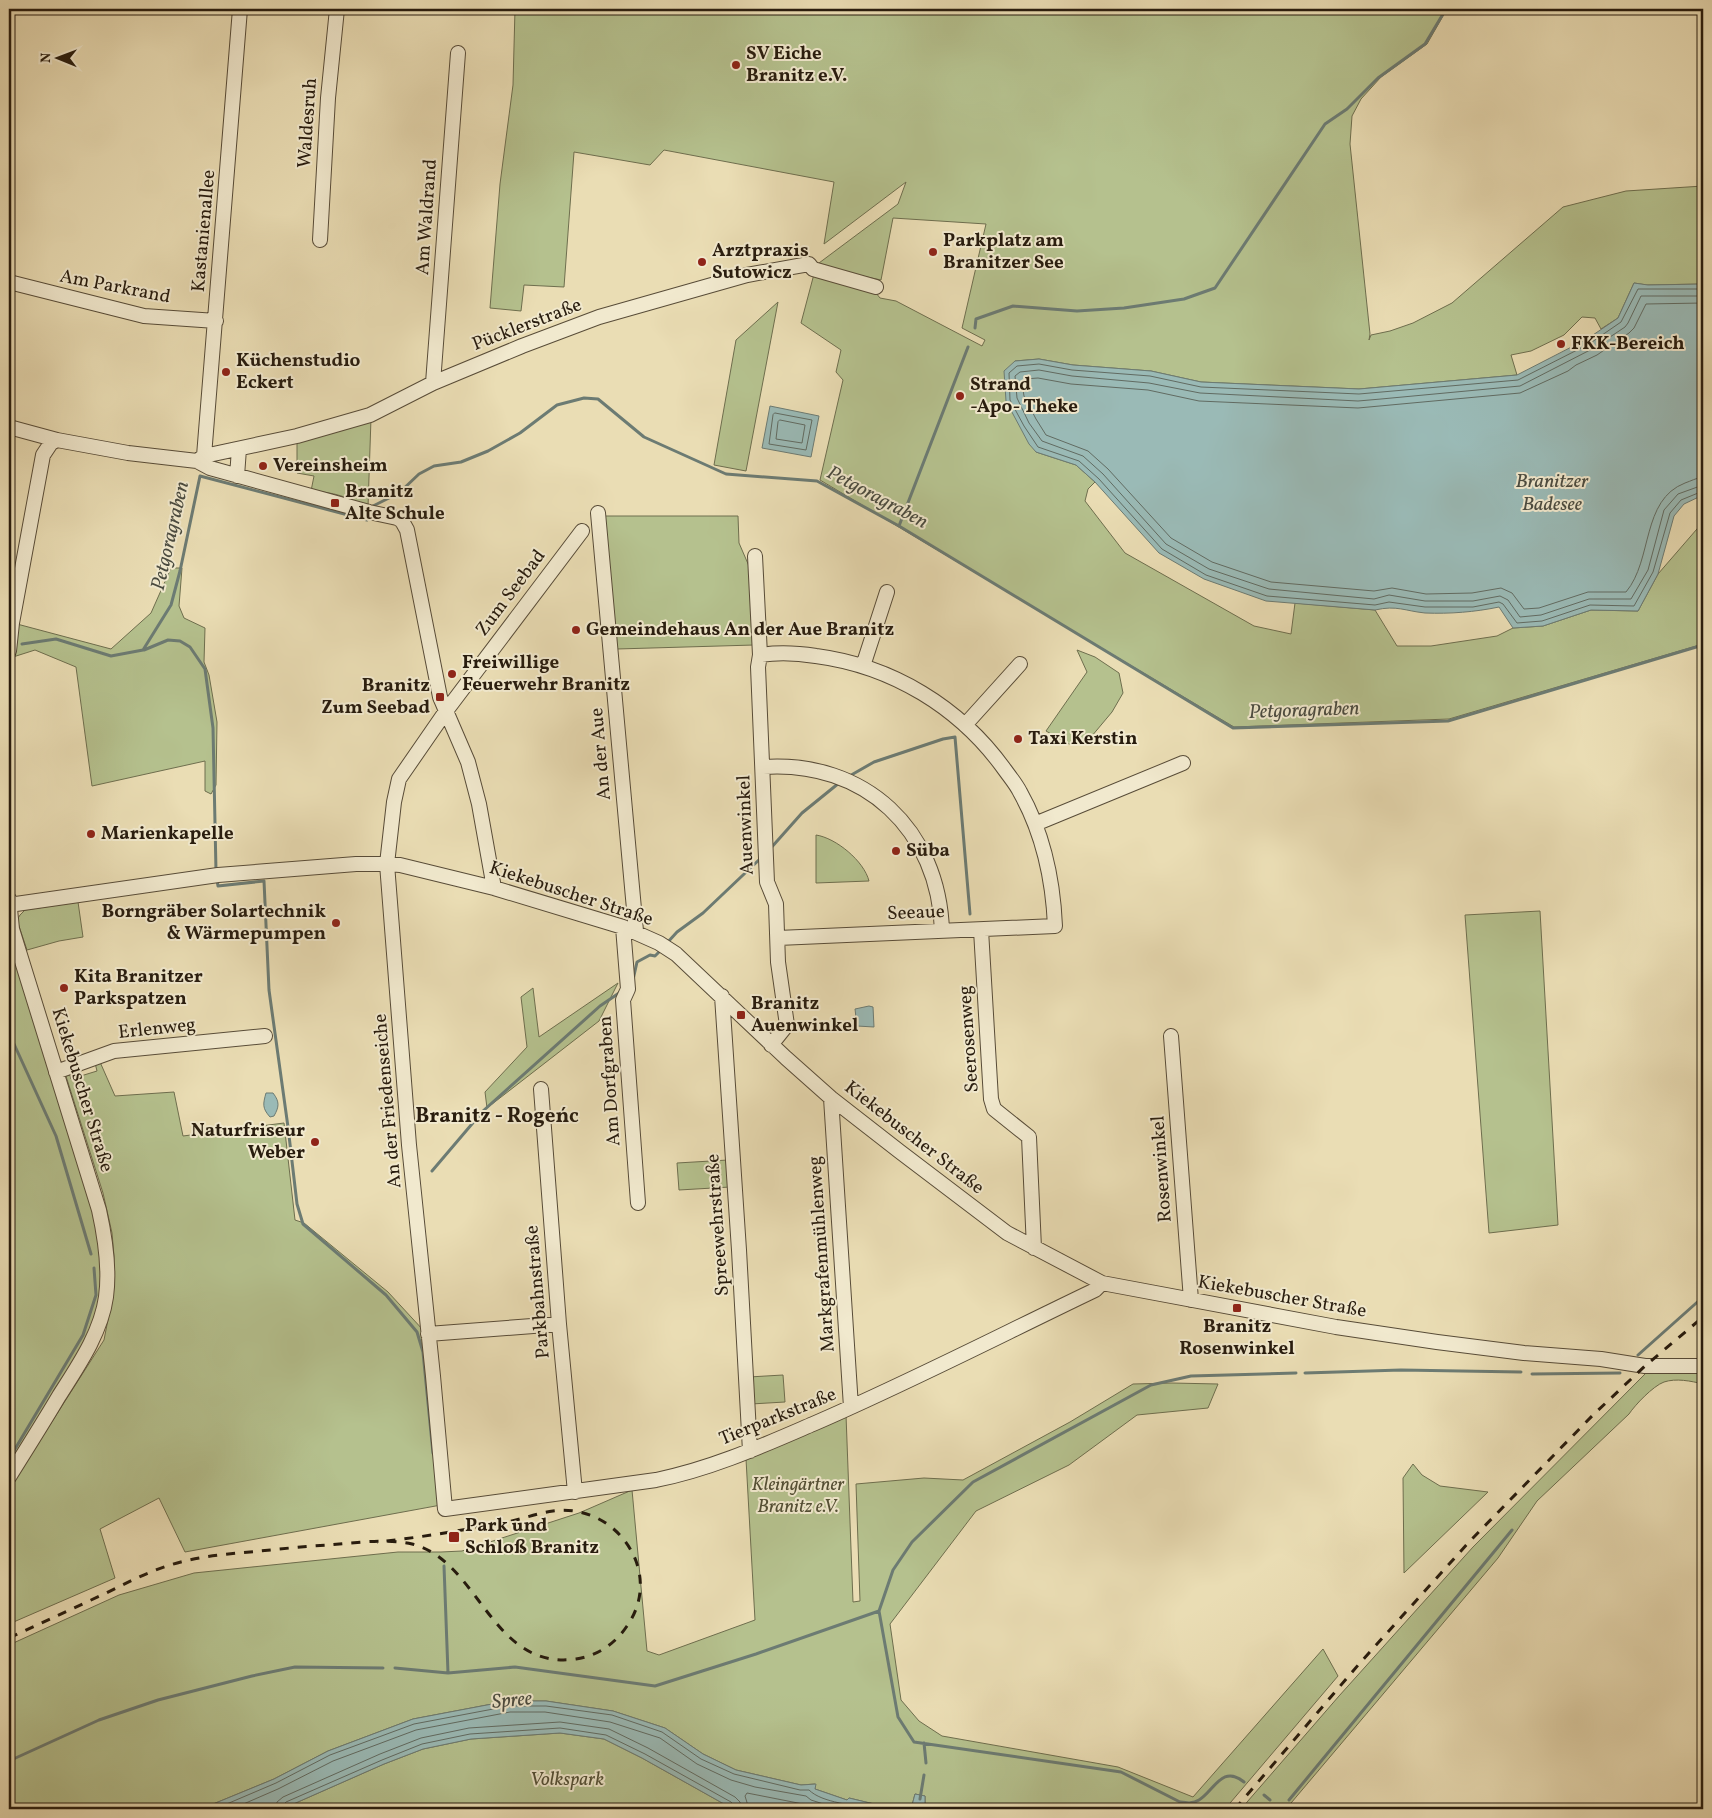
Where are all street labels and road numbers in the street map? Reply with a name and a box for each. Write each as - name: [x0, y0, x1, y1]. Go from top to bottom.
- street label: Waldesruh: [292, 77, 324, 169]
- street label: Am Waldrand: [410, 158, 444, 276]
- street label: Kastanienallee: [186, 169, 222, 293]
- street label: Am Parkrand: [57, 264, 173, 310]
- street label: Pücklerstraße: [468, 292, 586, 358]
- street label: Zum Seebad: [470, 544, 552, 642]
- street label: An der Aue: [584, 707, 618, 801]
- street label: Auenwinkel: [731, 774, 761, 875]
- street label: Kiekebuscher Straße: [486, 855, 656, 933]
- street label: Seeaue: [887, 899, 945, 927]
- street label: Seerosenweg: [952, 984, 986, 1094]
- street label: Kiekebuscher Straße: [45, 1004, 119, 1176]
- street label: Erlenweg: [117, 1012, 197, 1046]
- street label: An der Friedenseiche: [367, 1013, 409, 1189]
- street label: Am Dorfgraben: [592, 1015, 628, 1147]
- street label: Kiekebuscher Straße: [839, 1075, 989, 1201]
- street label: Rosenwinkel: [1145, 1114, 1179, 1223]
- street label: Spreewehrstraße: [700, 1153, 736, 1297]
- street label: Markgrafenmühlenweg: [802, 1155, 842, 1353]
- street label: Parkbahnstraße: [519, 1224, 557, 1360]
- street label: Kiekebuscher Straße: [1196, 1269, 1368, 1325]
- street label: Tierparkstraße: [716, 1382, 840, 1452]

